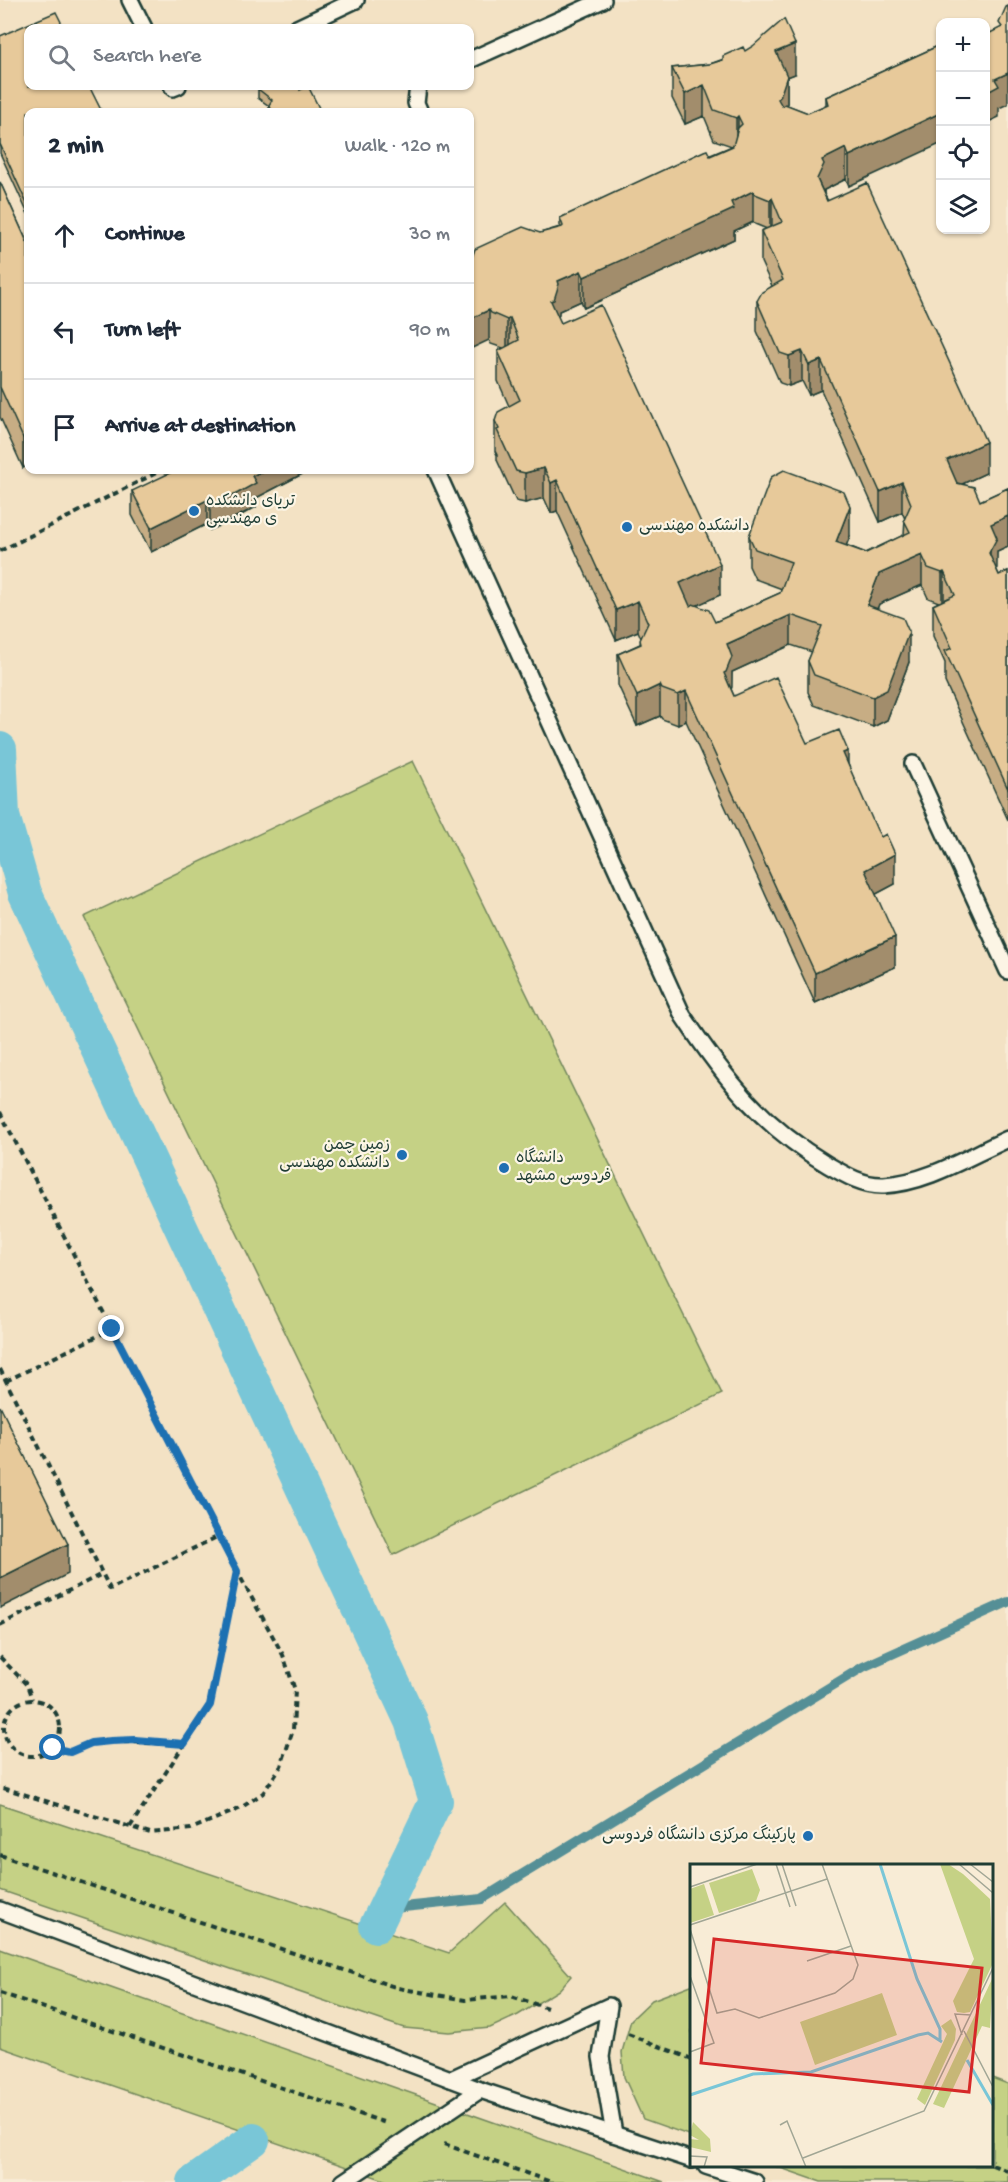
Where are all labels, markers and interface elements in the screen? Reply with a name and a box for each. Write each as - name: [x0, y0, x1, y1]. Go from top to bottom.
- map controls: [936, 18, 990, 234]
- button: +: [936, 18, 990, 72]
- search box: [24, 24, 474, 90]
- icon: search: [45, 41, 78, 74]
- text: Search here: [93, 44, 201, 70]
- button: −: [936, 72, 990, 126]
- button: locate: [936, 126, 990, 180]
- text: 2 min: [48, 132, 103, 163]
- text: Walk · 120 m: [345, 136, 450, 159]
- button: layers: [936, 180, 990, 234]
- icon: ahead: [48, 219, 81, 252]
- text: Continue: [105, 222, 185, 248]
- text: 30 m: [409, 224, 450, 247]
- icon: left: [48, 315, 81, 348]
- text: Turn left: [105, 318, 179, 344]
- text: 90 m: [410, 320, 450, 343]
- icon: arrive: [48, 411, 81, 444]
- text: Arrive at destination: [105, 414, 295, 440]
- place label: تریای دانشکده ی مهندسی: [206, 493, 295, 530]
- marker: تریای دانشکده ی مهندسی: [187, 504, 201, 518]
- place label: دانشکده مهندسی: [639, 518, 750, 537]
- marker: دانشکده مهندسی: [620, 520, 634, 534]
- place label: زمین چمن دانشکده مهندسی: [279, 1137, 390, 1174]
- place label: دانشگاه فردوسی مشهد: [516, 1147, 611, 1187]
- marker: زمین چمن دانشکده مهندسی: [395, 1148, 409, 1162]
- marker: دانشگاه فردوسی مشهد: [497, 1161, 511, 1175]
- route end: [98, 1315, 124, 1341]
- route start: [39, 1734, 65, 1760]
- place label: پارکینگ مرکزی دانشگاه فردوسی: [602, 1824, 796, 1846]
- marker: پارکینگ مرکزی دانشگاه فردوسی: [801, 1829, 815, 1843]
- inset map: [690, 1864, 993, 2167]

